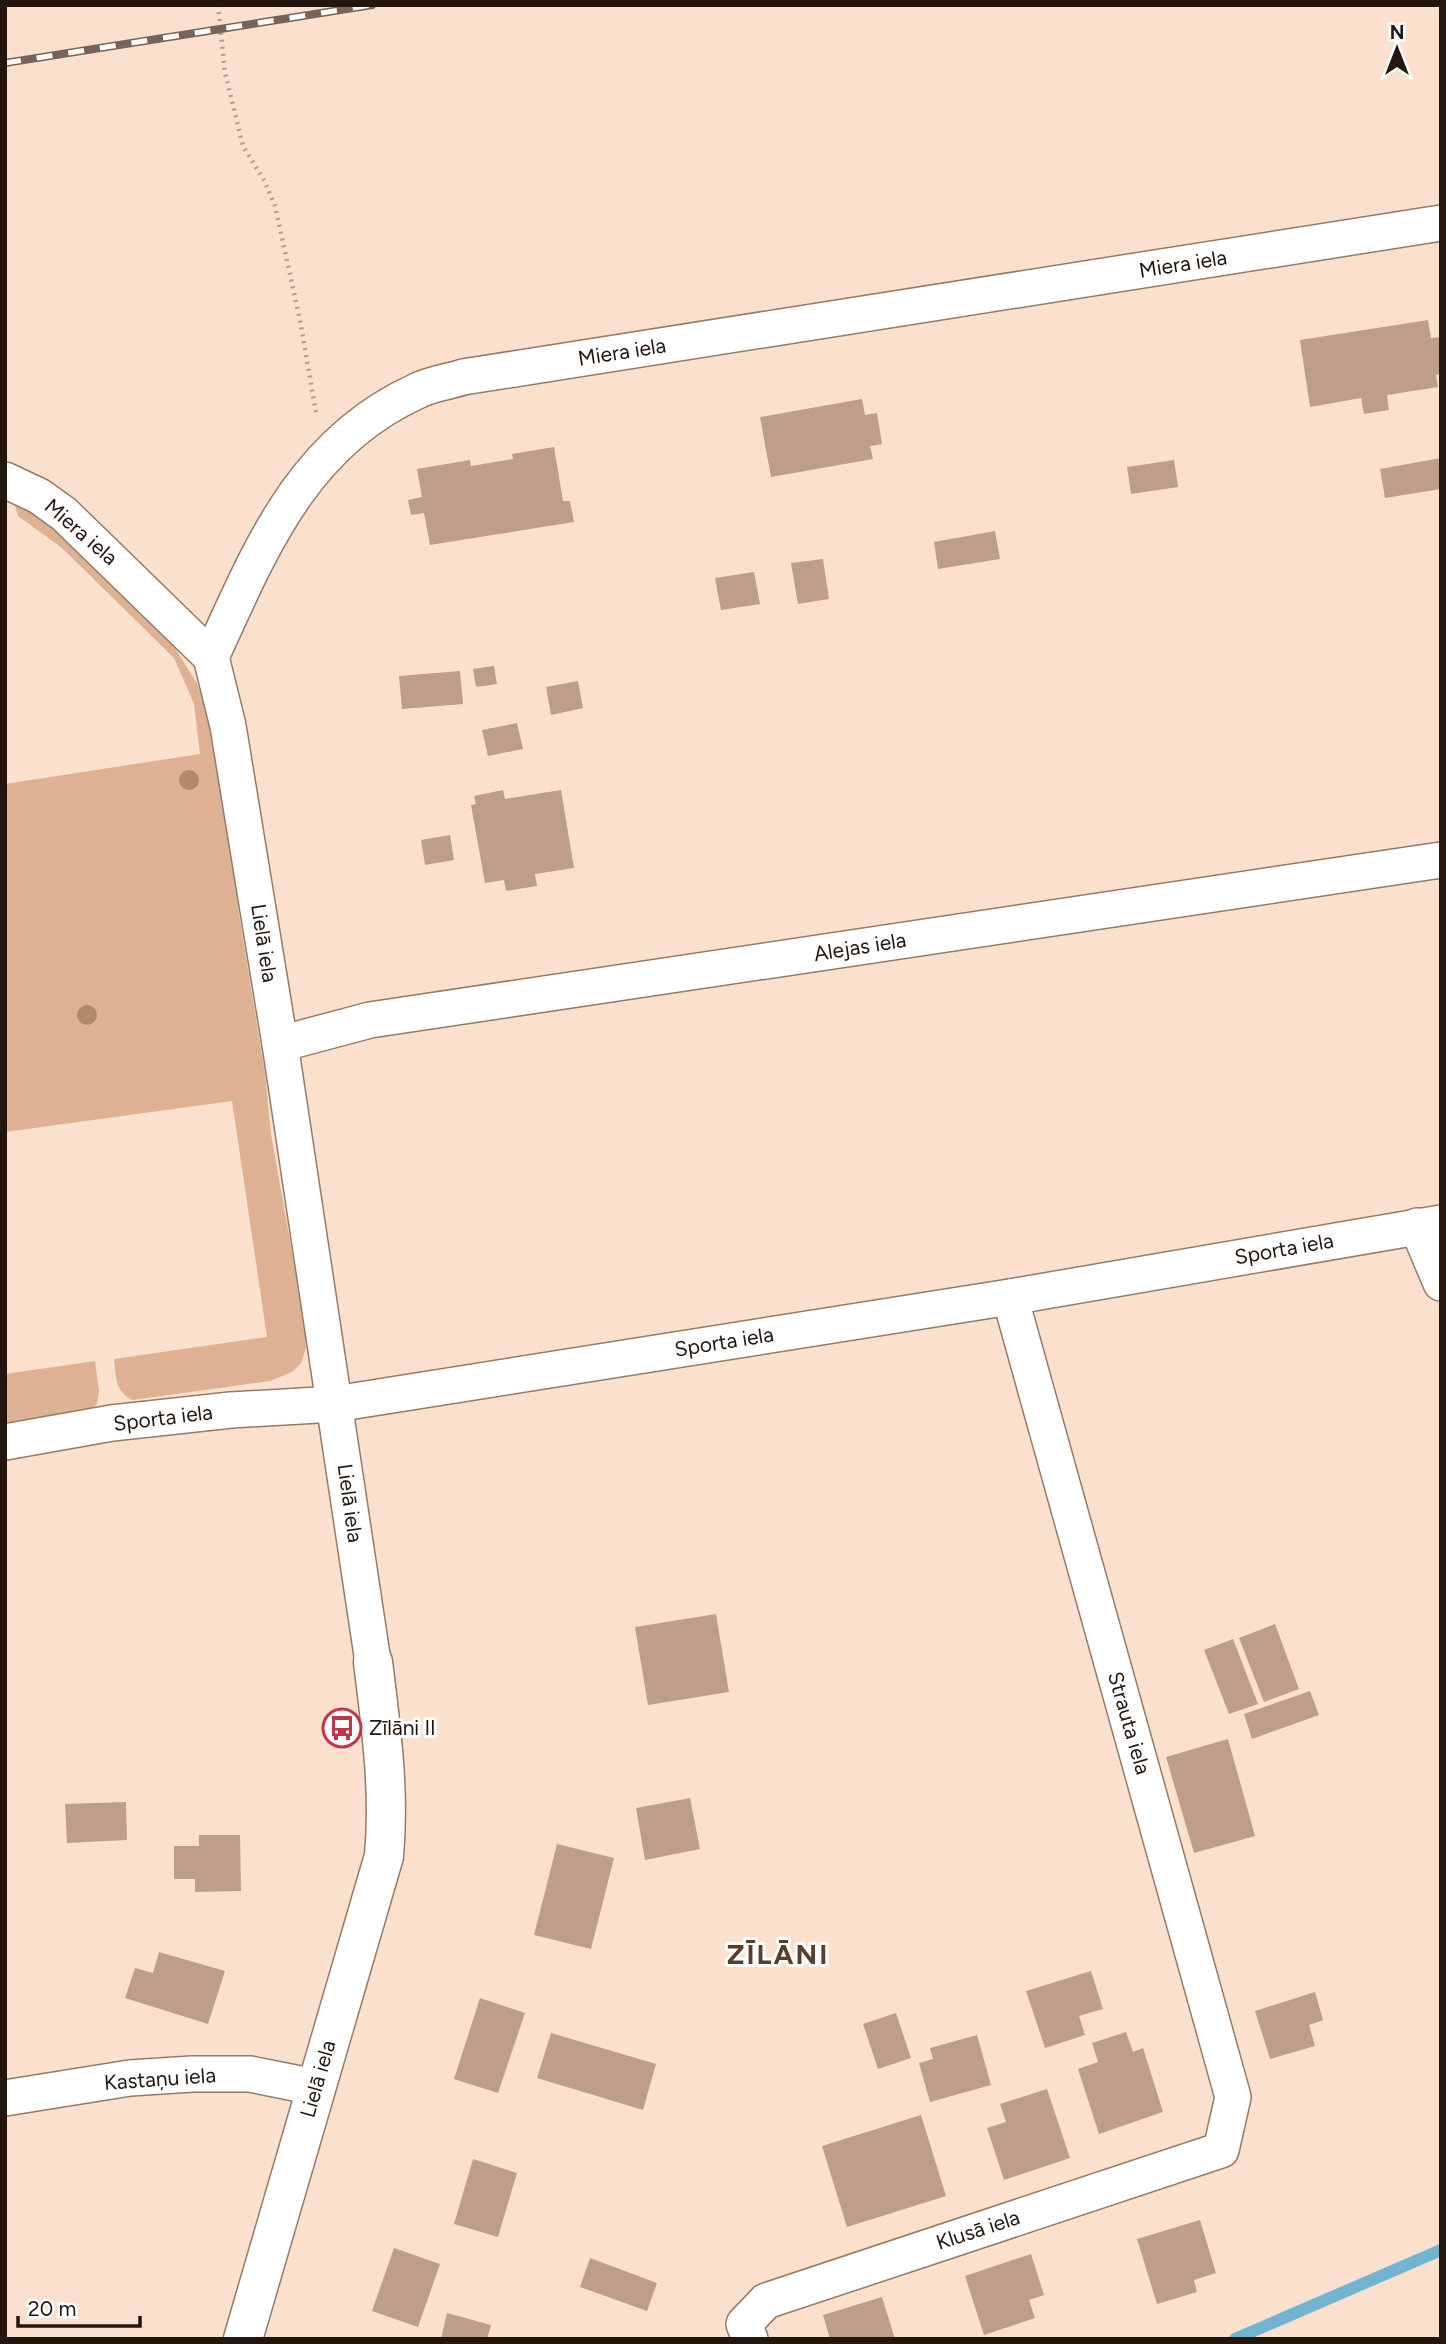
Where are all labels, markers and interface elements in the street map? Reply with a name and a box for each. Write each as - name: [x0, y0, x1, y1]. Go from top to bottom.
- north arrow: [1362, 14, 1432, 84]
- text: N: [1390, 21, 1404, 44]
- street label: Miera iela: [1137, 244, 1229, 283]
- street label: Miera iela: [576, 332, 668, 371]
- street label: Miera iela: [40, 493, 123, 570]
- street label: Lielā iela: [246, 902, 283, 984]
- street label: Alejas iela: [812, 927, 908, 966]
- street label: Sporta iela: [1232, 1228, 1335, 1270]
- street label: Sporta iela: [673, 1321, 775, 1362]
- street label: Sporta iela: [112, 1399, 214, 1436]
- street label: Lielā iela: [333, 1462, 368, 1544]
- street label: Strauta iela: [1103, 1669, 1156, 1777]
- bus stop icon: Zīlāni II: [321, 1707, 363, 1749]
- place label: Zīlāni II: [369, 1715, 436, 1740]
- district label: ZĪLĀNI: [727, 1937, 829, 1971]
- street label: Lielā iela: [295, 2037, 340, 2120]
- street label: Kastaņu iela: [103, 2062, 217, 2095]
- street label: Klusā iela: [933, 2204, 1023, 2255]
- scale bar: [18, 2284, 140, 2328]
- text: 20 m: [28, 2296, 76, 2321]

